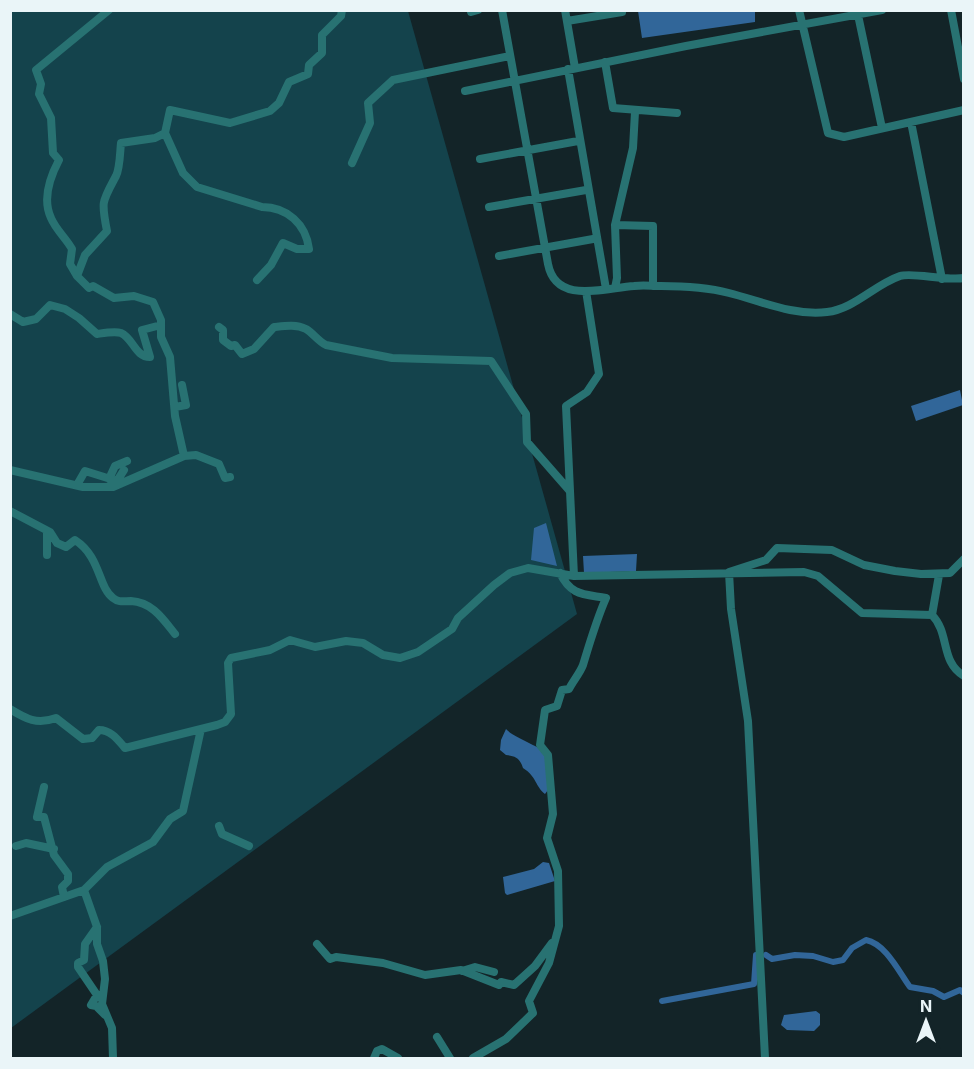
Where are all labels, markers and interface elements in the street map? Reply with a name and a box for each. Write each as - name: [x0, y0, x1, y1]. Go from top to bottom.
- north arrow: [896, 991, 956, 1051]
- text: N: [920, 996, 932, 1016]

